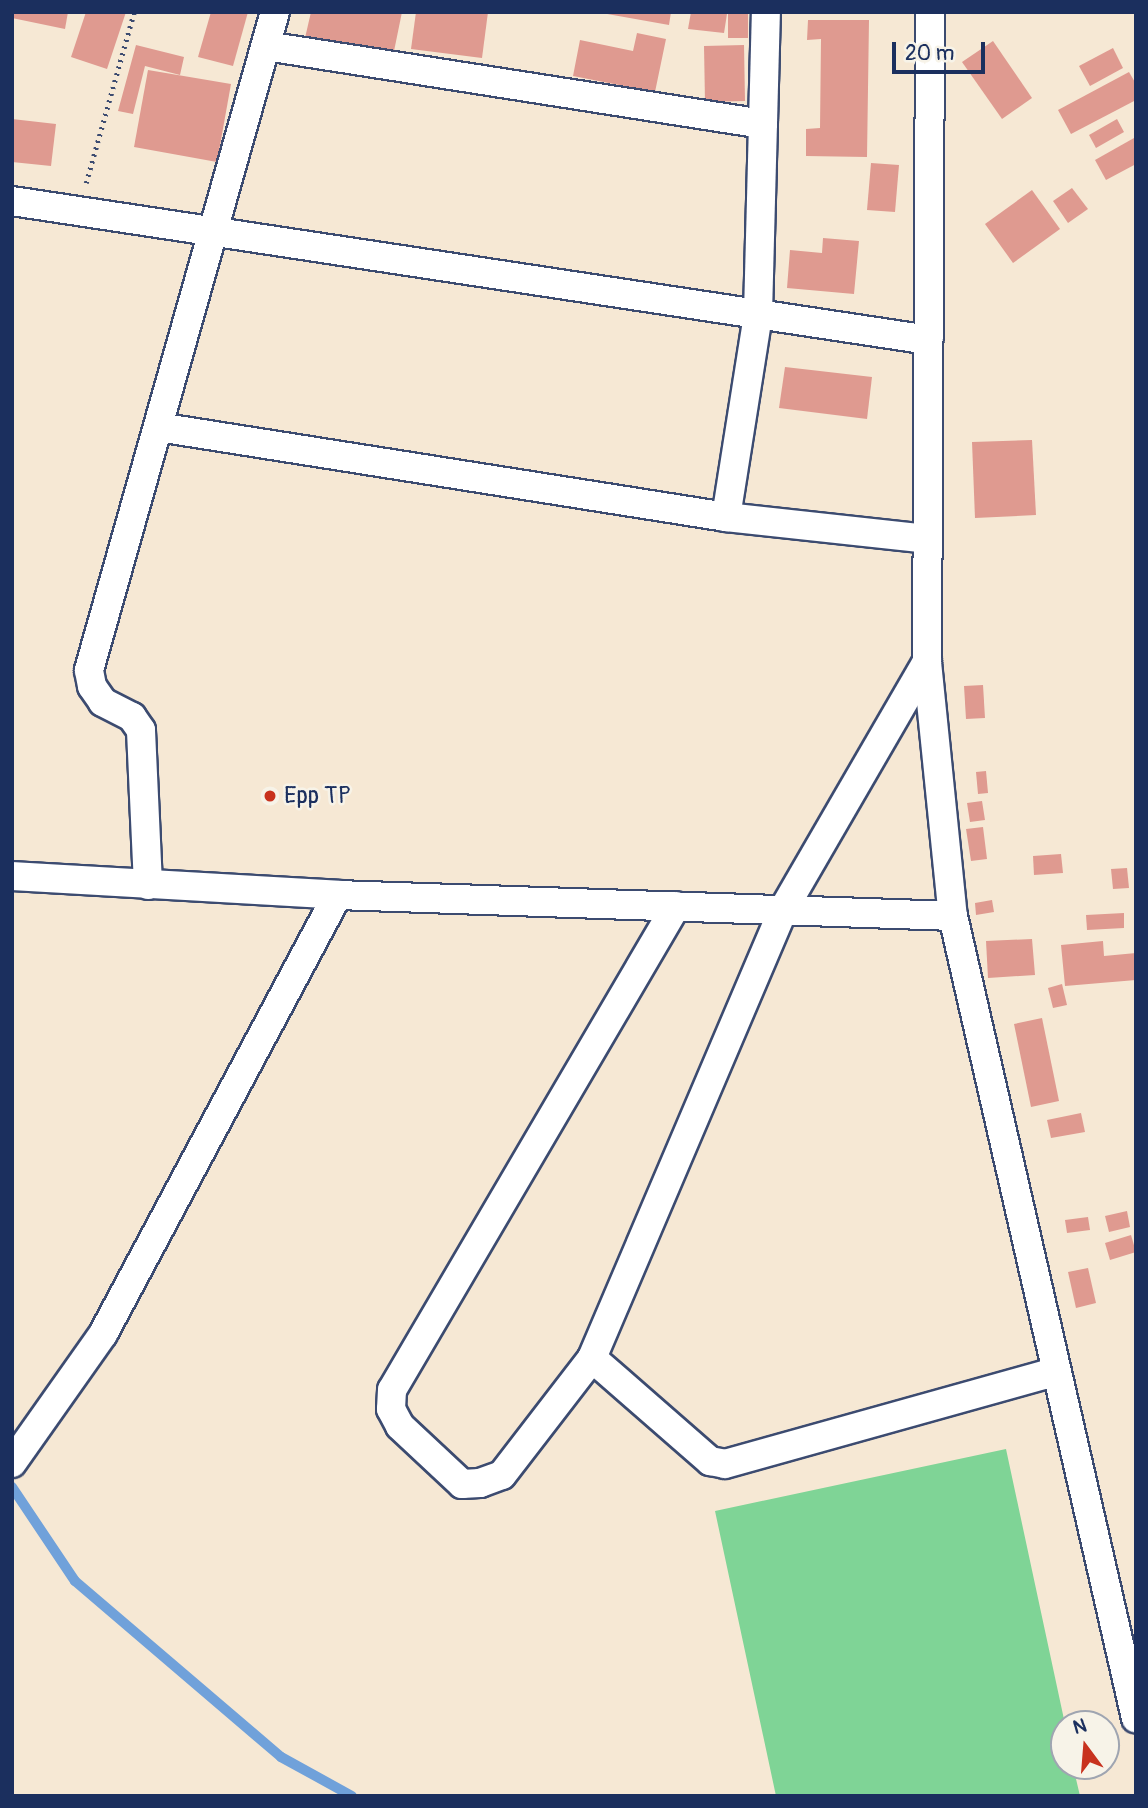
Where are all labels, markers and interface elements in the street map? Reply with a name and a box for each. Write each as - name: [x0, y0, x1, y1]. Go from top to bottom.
- scale bar: [896, 28, 989, 72]
- text: 20 m: [905, 40, 954, 67]
- place label: Epp TP: [284, 782, 351, 810]
- marker: Epp TP: [262, 788, 278, 804]
- north arrow: [1050, 1710, 1120, 1780]
- text: N: [1070, 1713, 1089, 1740]

